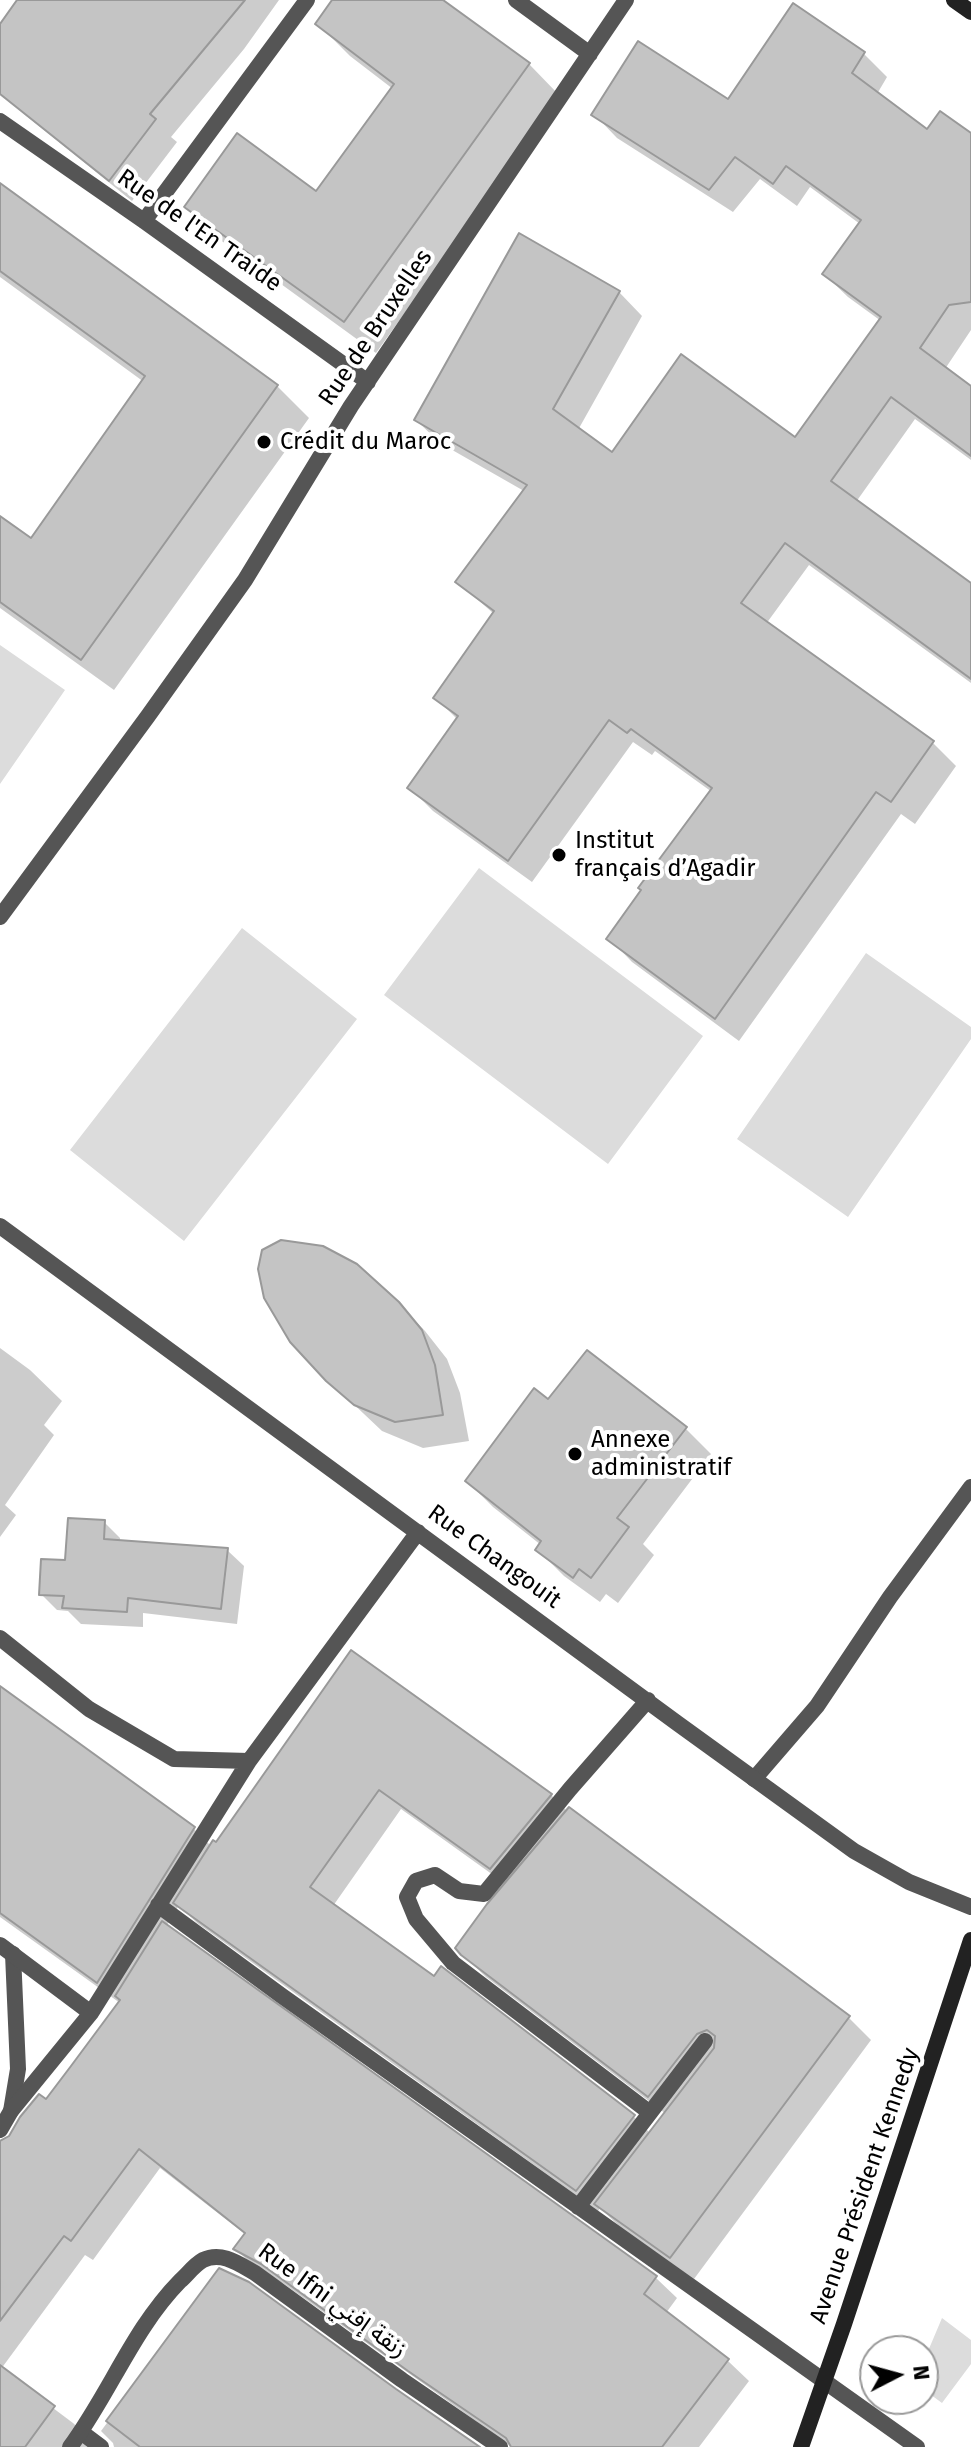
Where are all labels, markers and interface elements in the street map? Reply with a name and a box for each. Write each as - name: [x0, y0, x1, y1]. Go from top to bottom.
- street label: Rue de l'En Traide: [111, 164, 287, 298]
- street label: Rue de Bruxelles: [313, 244, 439, 412]
- place label: Crédit du Maroc: [280, 428, 451, 456]
- marker: Crédit du Maroc: [255, 433, 273, 451]
- place label: Institut français d’Agadir: [575, 827, 756, 883]
- marker: Institut français d’Agadir: [550, 846, 568, 864]
- place label: Annexe administratif: [591, 1426, 731, 1482]
- marker: Annexe administratif: [566, 1445, 584, 1463]
- street label: Rue Changouit: [422, 1499, 566, 1615]
- street label: Avenue Président Kennedy: [804, 2044, 926, 2328]
- street label: Rue Ifni زنقة إفني: [252, 2237, 412, 2365]
- north arrow: [859, 2335, 939, 2415]
- text: N: [907, 2364, 936, 2381]

